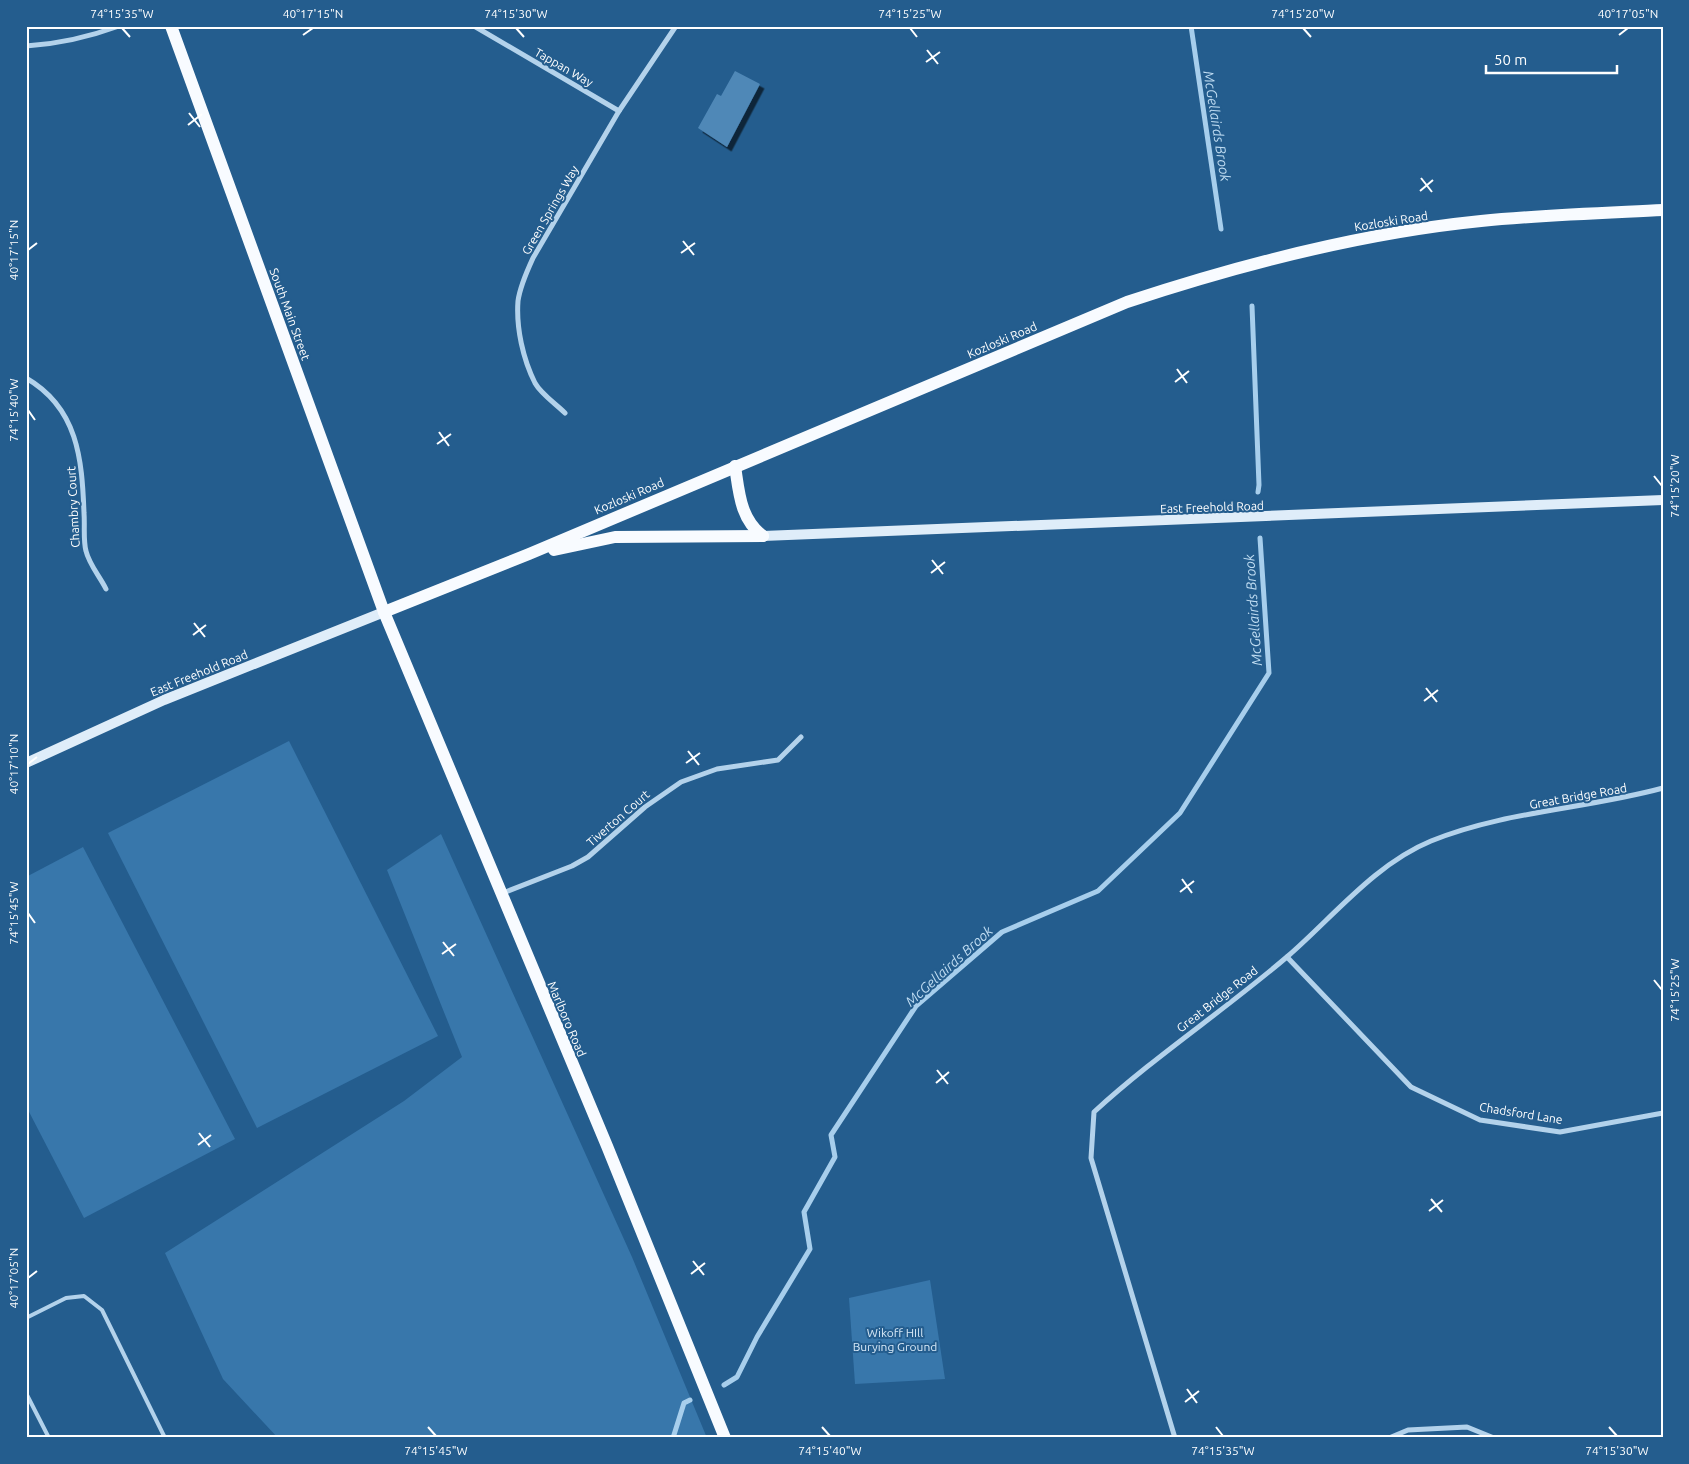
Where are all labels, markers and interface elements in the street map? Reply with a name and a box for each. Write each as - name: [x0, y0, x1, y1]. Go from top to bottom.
- text: 74°15'35"W: [90, 7, 154, 20]
- text: 40°17'15"N: [283, 7, 343, 20]
- text: 74°15'30"W: [484, 7, 548, 20]
- text: 74°15'25"W: [878, 7, 942, 20]
- text: 74°15'20"W: [1271, 7, 1335, 20]
- text: 40°17'05"N: [1598, 7, 1658, 20]
- scale bar: [1486, 42, 1618, 74]
- street label: Tappan Way: [533, 45, 596, 89]
- text: 50 m: [1494, 51, 1527, 68]
- water label: McGellairds Brook: [1200, 69, 1234, 183]
- street label: Green Springs Way: [519, 163, 581, 257]
- street label: Kozloski Road: [1353, 209, 1429, 233]
- text: 40°17'15"N: [7, 220, 20, 280]
- street label: South Main Street: [267, 266, 313, 362]
- street label: Kozloski Road: [965, 319, 1039, 361]
- text: 74°15'40"W: [7, 378, 20, 442]
- text: 74°15'20"W: [1668, 454, 1681, 518]
- street label: Chambry Court: [64, 466, 82, 548]
- street label: Kozloski Road: [592, 475, 666, 517]
- street label: East Freehold Road: [1160, 499, 1264, 515]
- water label: McGellairds Brook: [1241, 553, 1265, 666]
- street label: East Freehold Road: [148, 648, 250, 698]
- text: 40°17'10"N: [7, 734, 20, 794]
- street label: Great Bridge Road: [1528, 781, 1628, 811]
- street label: Tiverton Court: [584, 787, 652, 849]
- text: 74°15'45"W: [7, 881, 20, 945]
- water label: McGellairds Brook: [902, 922, 997, 1009]
- text: 74°15'25"W: [1668, 958, 1681, 1022]
- street label: Great Bridge Road: [1174, 963, 1260, 1035]
- street label: Marlboro Road: [545, 980, 589, 1058]
- street label: Chadsford Lane: [1478, 1100, 1564, 1126]
- text: 40°17'05"N: [7, 1248, 20, 1308]
- park label: Wikoff HIll Burying Ground: [853, 1326, 937, 1353]
- text: 74°15'45"W: [404, 1444, 468, 1457]
- text: 74°15'40"W: [798, 1444, 862, 1457]
- text: 74°15'35"W: [1191, 1444, 1255, 1457]
- text: 74°15'30"W: [1585, 1444, 1649, 1457]

